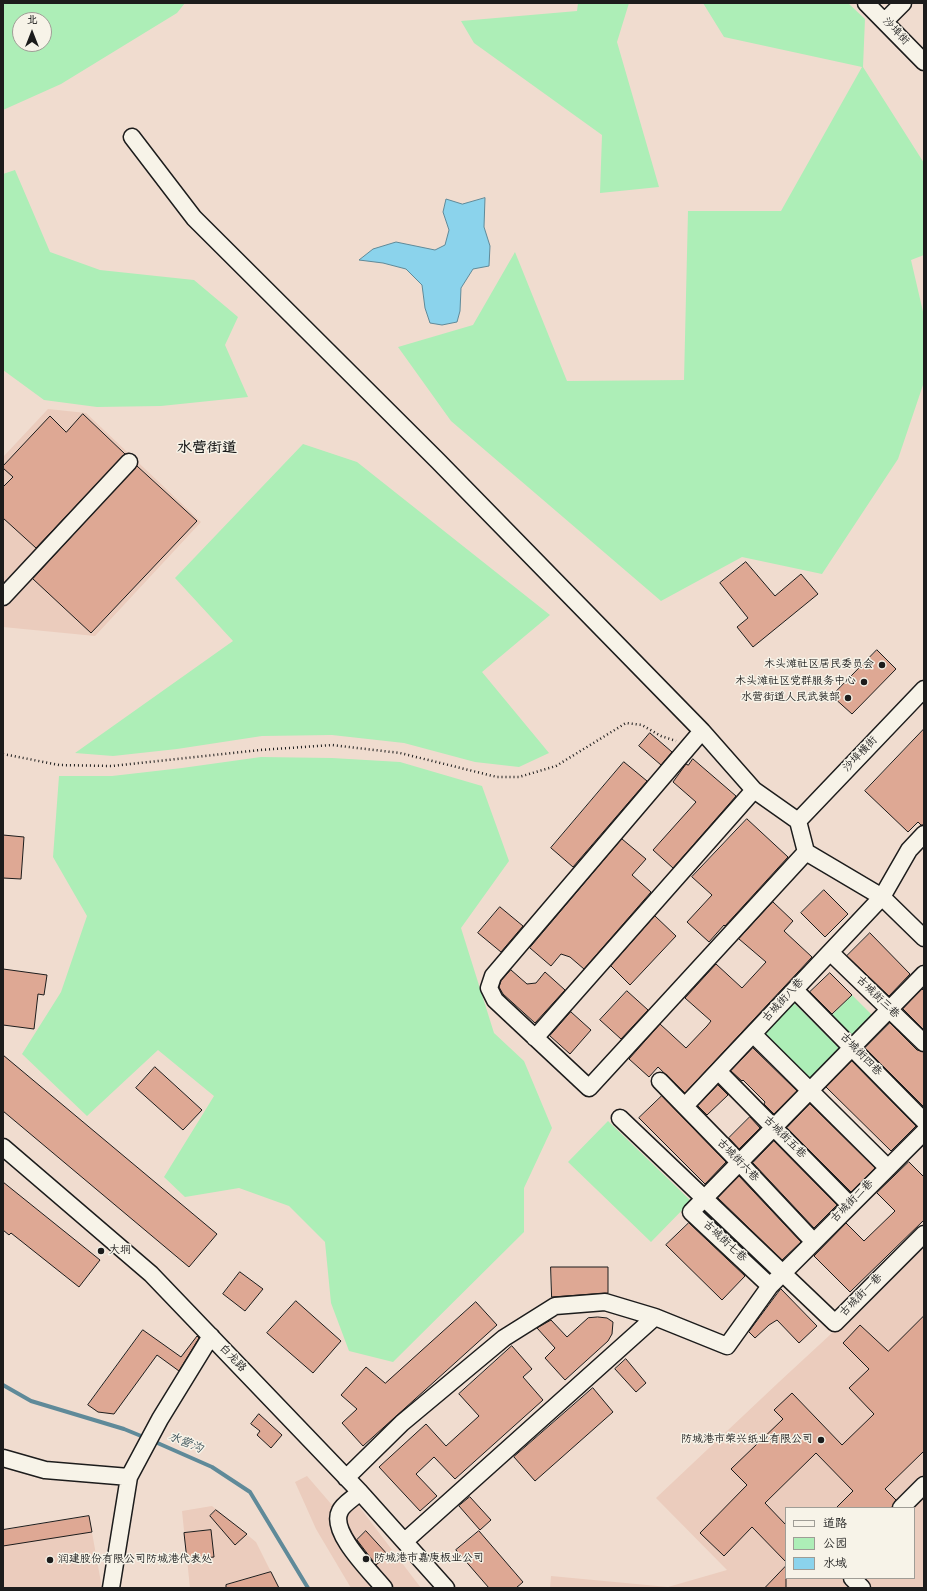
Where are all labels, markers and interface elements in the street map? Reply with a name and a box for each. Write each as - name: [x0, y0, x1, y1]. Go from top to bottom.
- north arrow: [12, 12, 52, 52]
- text: 北: [27, 15, 38, 27]
- street label: 沙埠街: [879, 16, 911, 48]
- district label: 水营街道: [177, 441, 237, 459]
- place label: 木头滩社区居民委员会: [764, 658, 874, 672]
- marker: 木头滩社区居民委员会: [877, 660, 887, 670]
- place label: 木头滩社区党群服务中心: [735, 675, 856, 689]
- marker: 木头滩社区党群服务中心: [859, 677, 869, 687]
- place label: 水营街道人民武装部: [741, 691, 840, 705]
- marker: 水营街道人民武装部: [843, 693, 853, 703]
- street label: 沙埠横街: [841, 735, 881, 775]
- street label: 古城街三巷: [853, 974, 901, 1022]
- street label: 古城街八巷: [760, 976, 808, 1026]
- street label: 古城街四巷: [836, 1031, 884, 1079]
- street label: 古城街五巷: [760, 1114, 808, 1162]
- street label: 古城街六巷: [713, 1137, 761, 1185]
- street label: 古城街二巷: [829, 1178, 877, 1226]
- street label: 古城街七巷: [699, 1218, 749, 1266]
- place label: 大垌: [109, 1244, 131, 1258]
- marker: 大垌: [96, 1246, 106, 1256]
- street label: 古城街一巷: [838, 1272, 886, 1320]
- street label: 白龙路: [216, 1343, 248, 1375]
- water label: 水营沟: [166, 1430, 204, 1458]
- place label: 防城港市荣兴纸业有限公司: [681, 1433, 813, 1447]
- marker: 防城港市荣兴纸业有限公司: [816, 1435, 826, 1445]
- legend: [785, 1507, 915, 1579]
- text: 道路: [823, 1518, 847, 1532]
- text: 公园: [823, 1538, 847, 1552]
- place label: 防城港市嘉庚板业公司: [374, 1552, 484, 1566]
- place label: 润建股份有限公司防城港代表处: [58, 1553, 212, 1567]
- marker: 防城港市嘉庚板业公司: [361, 1554, 371, 1564]
- marker: 润建股份有限公司防城港代表处: [45, 1555, 55, 1565]
- text: 水域: [823, 1558, 847, 1572]

